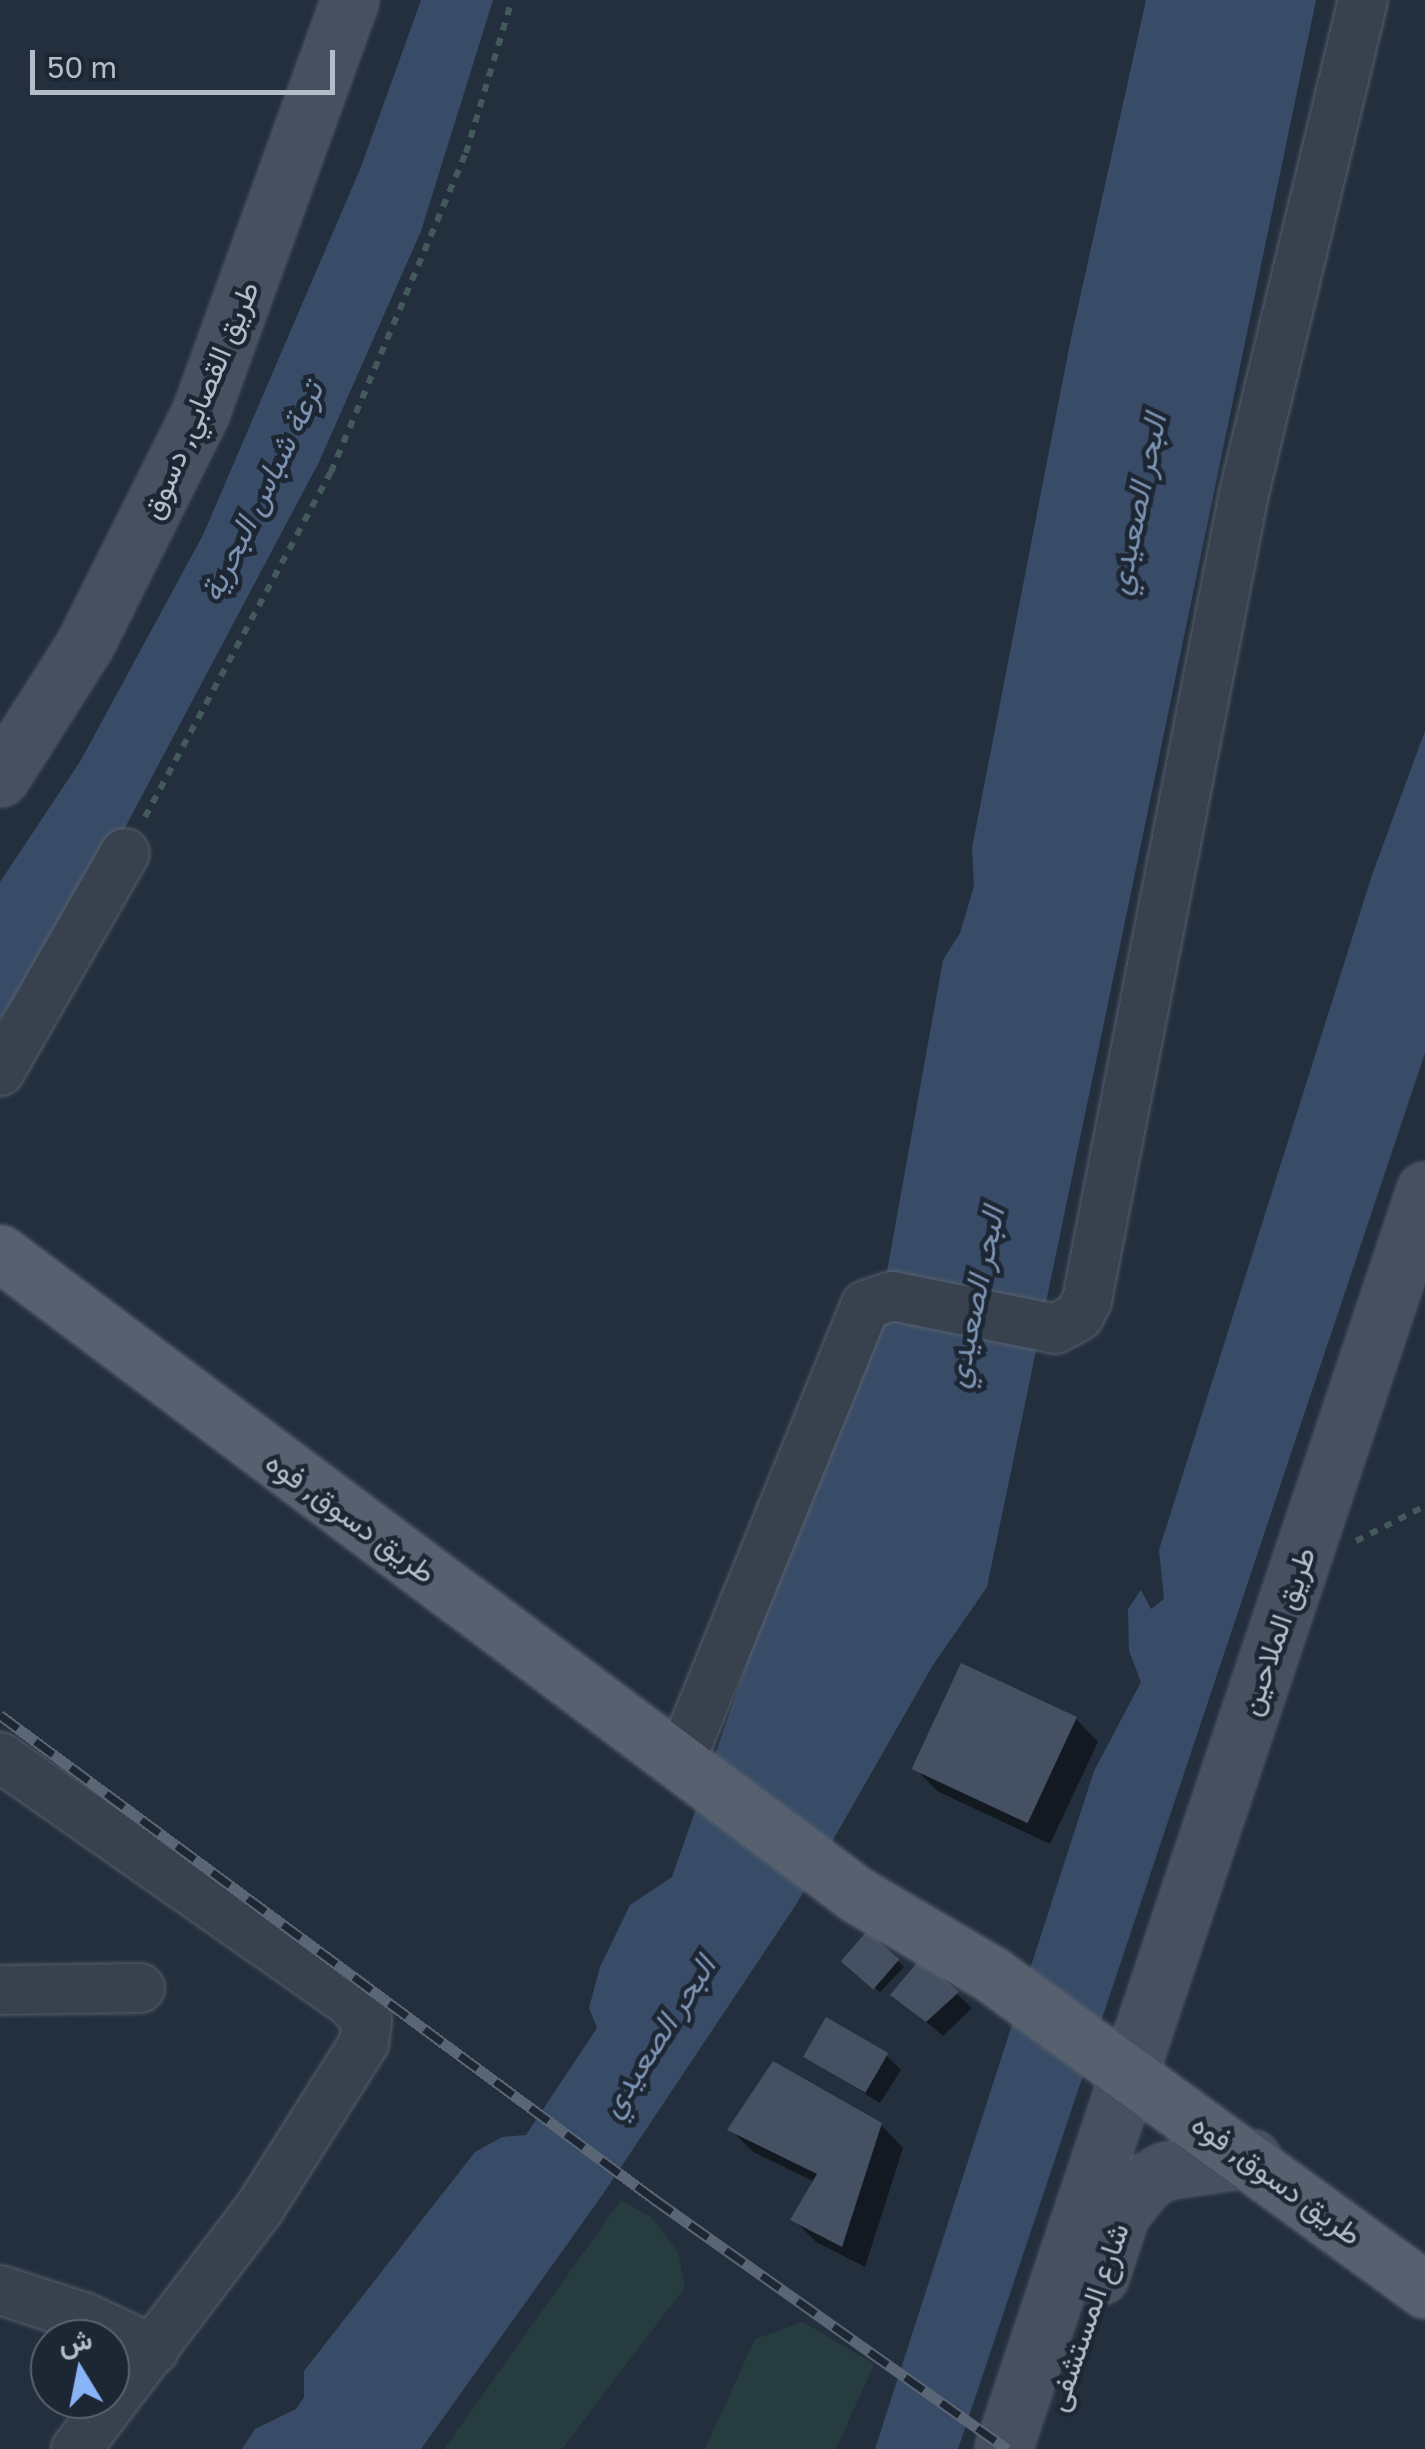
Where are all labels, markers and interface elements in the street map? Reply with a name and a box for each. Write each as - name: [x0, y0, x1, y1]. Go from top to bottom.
- scale bar: [35, 30, 340, 92]
- text: 50 m: [47, 49, 117, 85]
- street label: طريق القصابي, دسوق: [134, 276, 266, 524]
- water label: ترعة شباس البحرية: [191, 375, 331, 607]
- water label: البحر الصعيدي: [1098, 410, 1174, 598]
- water label: البحر الصعيدي: [936, 1203, 1012, 1391]
- street label: طريق دسوق, فوه: [259, 1443, 443, 1591]
- street label: طريق الملاحين: [1231, 1542, 1323, 1720]
- water label: البحر الصعيدي: [591, 1949, 723, 2123]
- street label: طريق دسوق, فوه: [1185, 2105, 1369, 2253]
- street label: شارع المستشفى: [1038, 2218, 1136, 2416]
- north arrow: [30, 2319, 130, 2419]
- text: ش: [56, 2322, 94, 2360]

